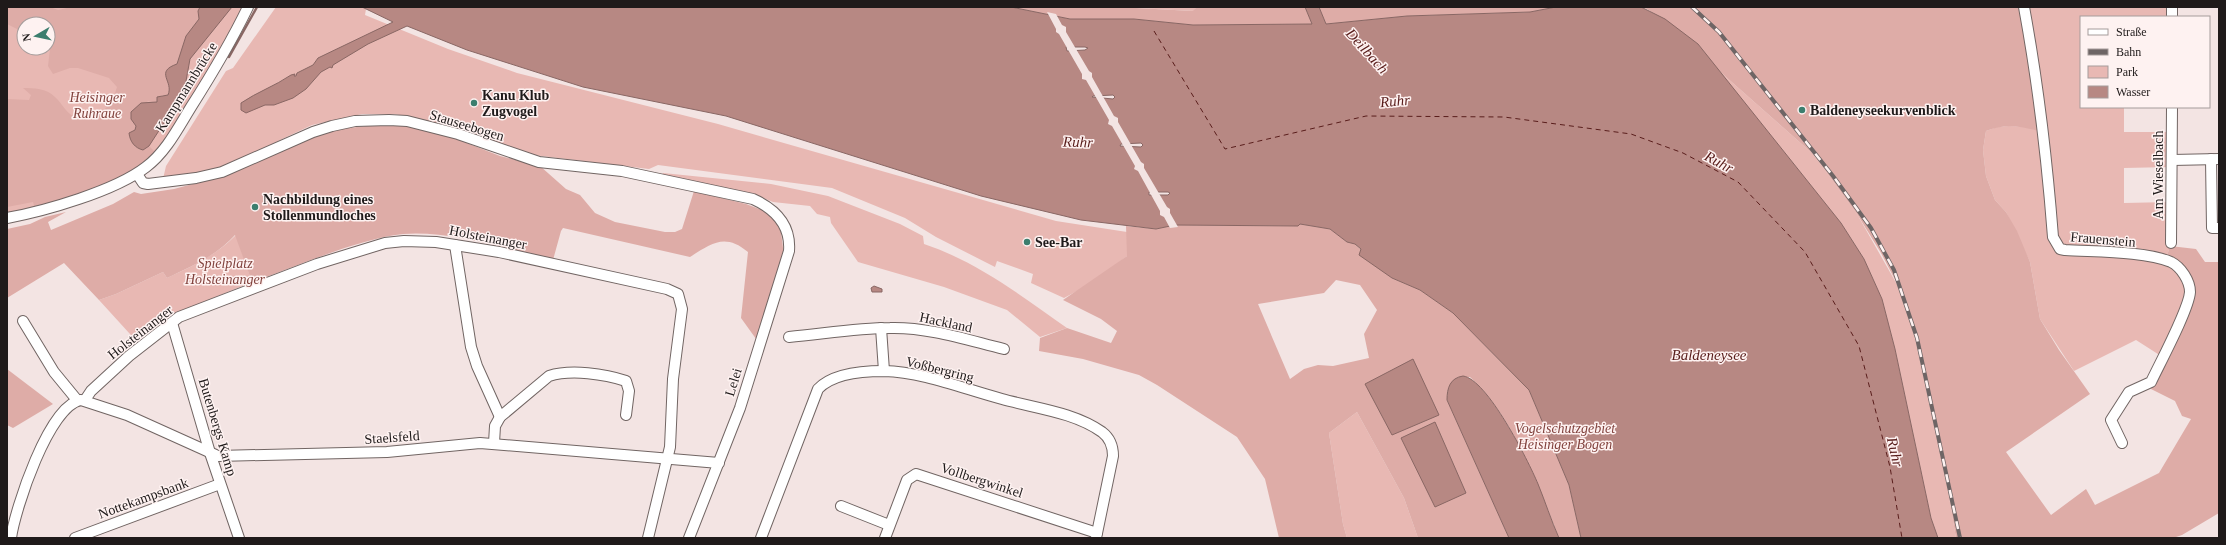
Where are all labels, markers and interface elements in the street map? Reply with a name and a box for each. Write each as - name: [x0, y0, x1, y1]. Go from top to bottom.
- north arrow: [16, 16, 56, 56]
- legend: [2080, 16, 2210, 108]
- water label: Deilbach: [1342, 24, 1391, 77]
- text: Straße: [2116, 25, 2147, 39]
- text: N: [20, 33, 33, 42]
- street label: Kampmannbrücke: [153, 39, 220, 135]
- text: Bahn: [2116, 45, 2141, 59]
- text: Park: [2116, 65, 2138, 79]
- text: Wasser: [2116, 85, 2150, 99]
- place label: Kanu Klub Zugvogel: [482, 88, 550, 119]
- park label: Heisinger Ruhraue: [68, 90, 125, 121]
- water label: Ruhr: [1378, 92, 1411, 110]
- marker: Kanu Klub Zugvogel: [469, 98, 479, 108]
- place label: Baldeneyseekurvenblick: [1810, 103, 1956, 118]
- marker: Baldeneyseekurvenblick: [1797, 105, 1807, 115]
- street label: Stauseebogen: [428, 107, 506, 144]
- street label: Am Wieselbach: [2151, 131, 2166, 219]
- water label: Ruhr: [1062, 133, 1093, 151]
- water label: Ruhr: [1701, 147, 1736, 176]
- place label: Nachbildung eines Stollenmundloches: [263, 192, 376, 223]
- marker: Nachbildung eines Stollenmundloches: [250, 202, 260, 212]
- street label: Holsteinanger: [448, 223, 528, 252]
- street label: Frauenstein: [2070, 229, 2136, 250]
- place label: See-Bar: [1035, 235, 1082, 250]
- marker: See-Bar: [1022, 237, 1032, 247]
- park label: Spielplatz Holsteinanger: [184, 256, 266, 287]
- street label: Holsteinanger: [105, 302, 176, 362]
- street label: Hackland: [918, 310, 974, 335]
- water label: Baldeneysee: [1672, 347, 1747, 363]
- street label: Voßbergring: [904, 354, 975, 385]
- street label: Lelei: [722, 366, 745, 398]
- street label: Butenbergs Kamp: [196, 377, 239, 478]
- park label: Vogelschutzgebiet Heisinger Bogen: [1515, 421, 1616, 452]
- street label: Staelsfeld: [364, 428, 420, 447]
- water label: Ruhr: [1884, 435, 1906, 469]
- street label: Vollbergwinkel: [939, 460, 1025, 501]
- street label: Nottekampsbank: [96, 475, 190, 522]

